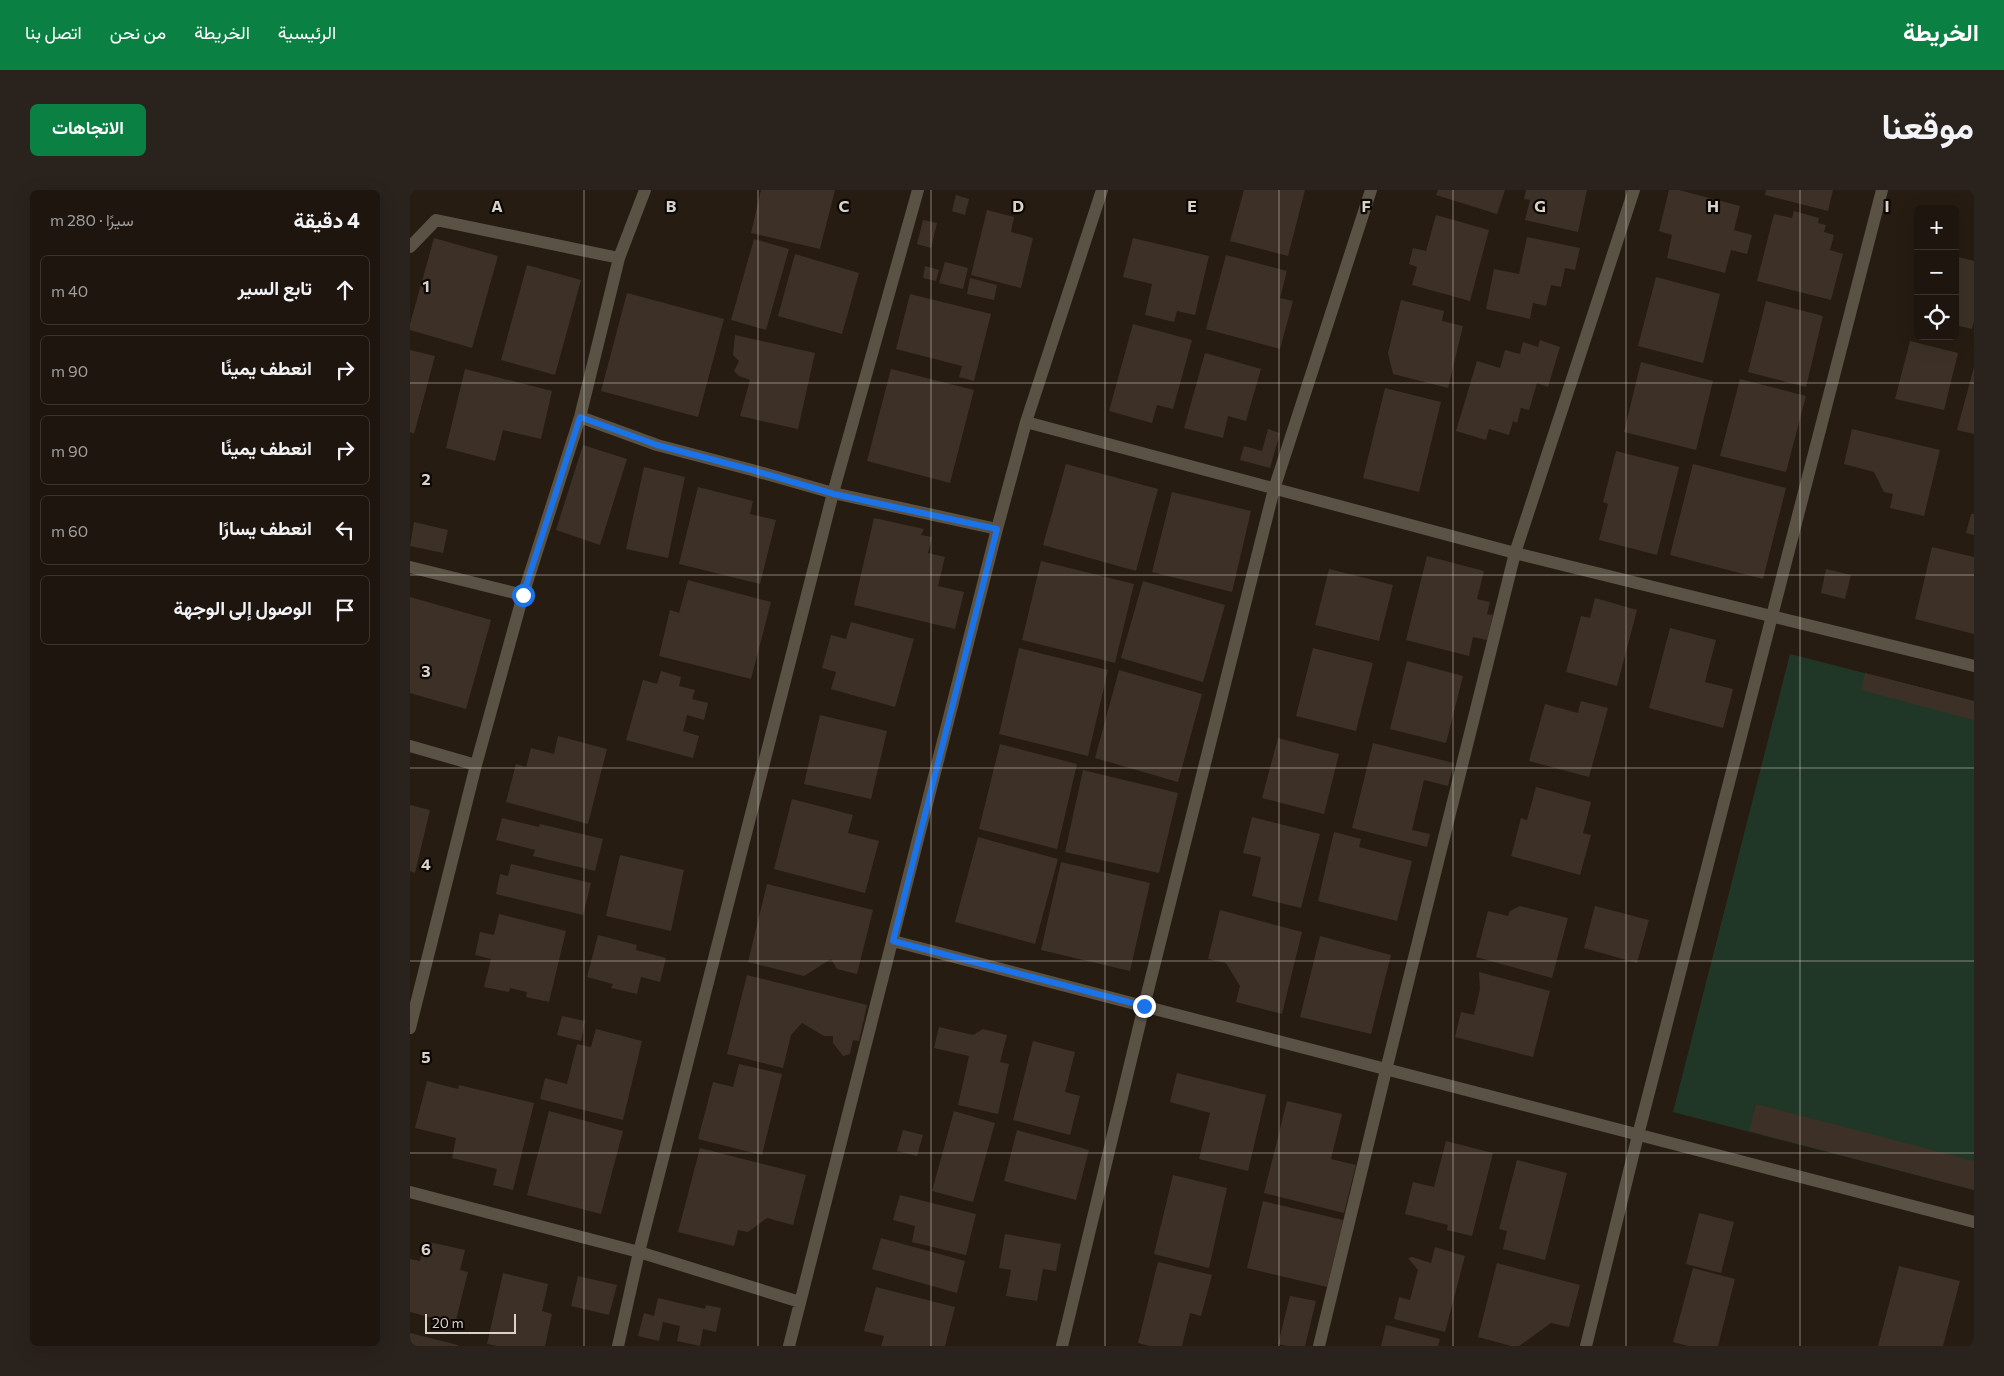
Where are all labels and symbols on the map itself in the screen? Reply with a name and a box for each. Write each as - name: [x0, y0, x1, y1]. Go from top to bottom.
- text: A: [491, 196, 503, 215]
- text: B: [666, 196, 677, 215]
- text: C: [839, 196, 850, 215]
- text: D: [1012, 196, 1024, 215]
- text: E: [1187, 196, 1197, 215]
- text: F: [1361, 196, 1371, 215]
- text: G: [1534, 196, 1546, 215]
- text: H: [1707, 196, 1719, 215]
- text: I: [1884, 196, 1890, 215]
- text: 1: [422, 276, 430, 295]
- text: 2: [421, 469, 431, 488]
- route start: [512, 584, 535, 607]
- text: 3: [421, 661, 431, 680]
- text: 4: [421, 854, 431, 873]
- route end: [1133, 995, 1156, 1018]
- text: 5: [421, 1047, 431, 1066]
- text: 6: [421, 1239, 431, 1258]
- scale bar: [425, 1311, 516, 1334]

